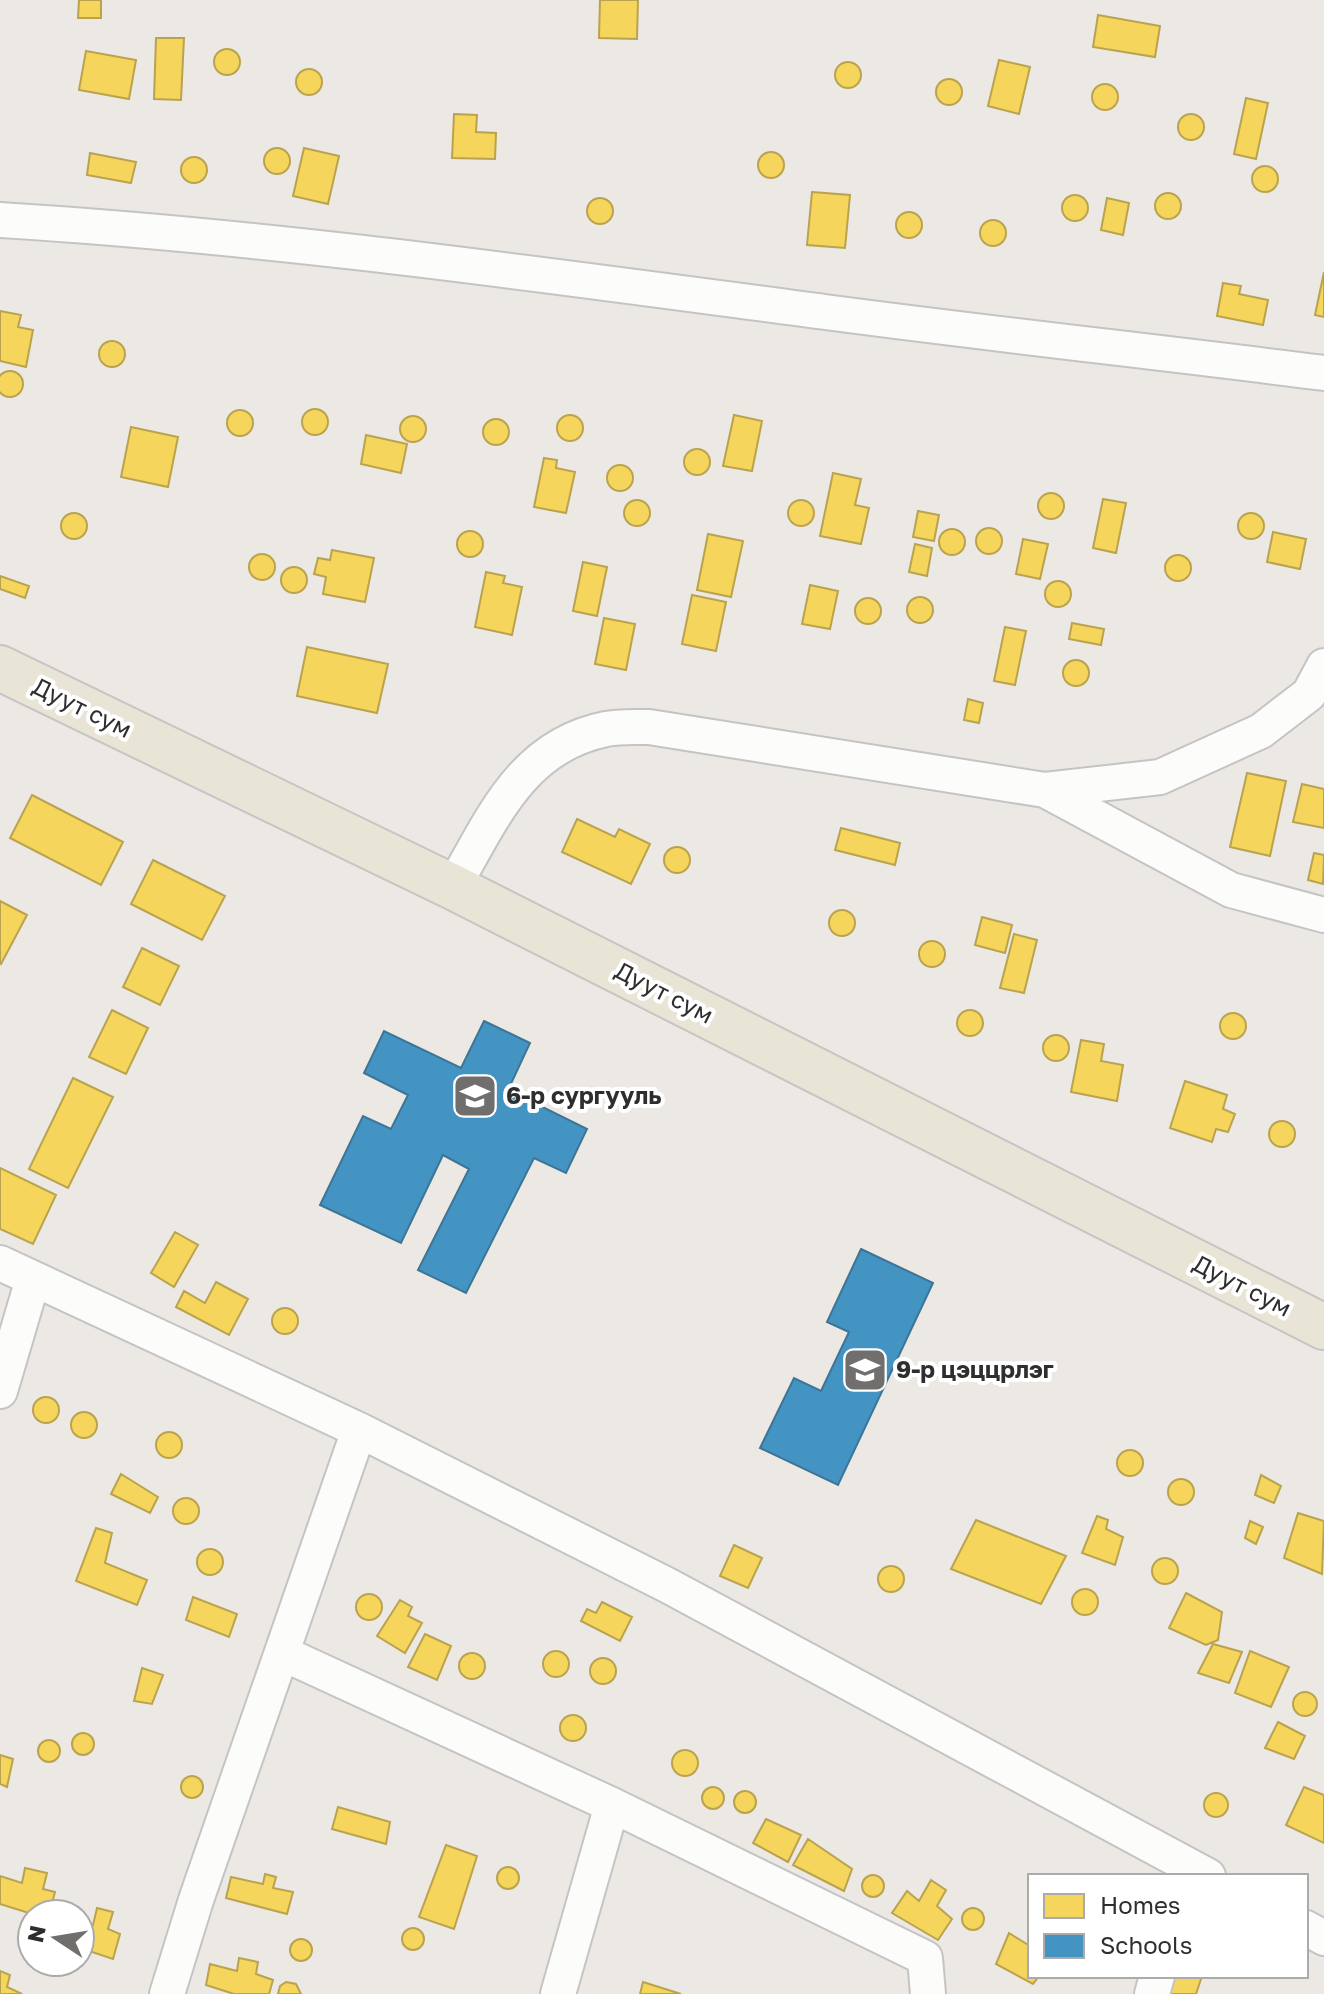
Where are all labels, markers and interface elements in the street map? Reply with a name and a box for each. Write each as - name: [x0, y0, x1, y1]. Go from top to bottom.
- street label: Дуут сум: [29, 670, 137, 743]
- street label: Дуут сум: [611, 955, 719, 1029]
- school or university icon: 6-р сургууль: [451, 1072, 499, 1120]
- place label: 6-р сургууль: [506, 1080, 662, 1109]
- street label: Дуут сум: [1189, 1248, 1297, 1322]
- school or university icon: 9-р цэццрлэг: [841, 1346, 889, 1394]
- place label: 9-р цэццрлэг: [896, 1354, 1054, 1383]
- legend: [1028, 1874, 1308, 1978]
- text: Homes: [1100, 1890, 1181, 1919]
- north arrow: [16, 1898, 96, 1978]
- text: N: [21, 1923, 51, 1945]
- text: Schools: [1100, 1930, 1192, 1959]

